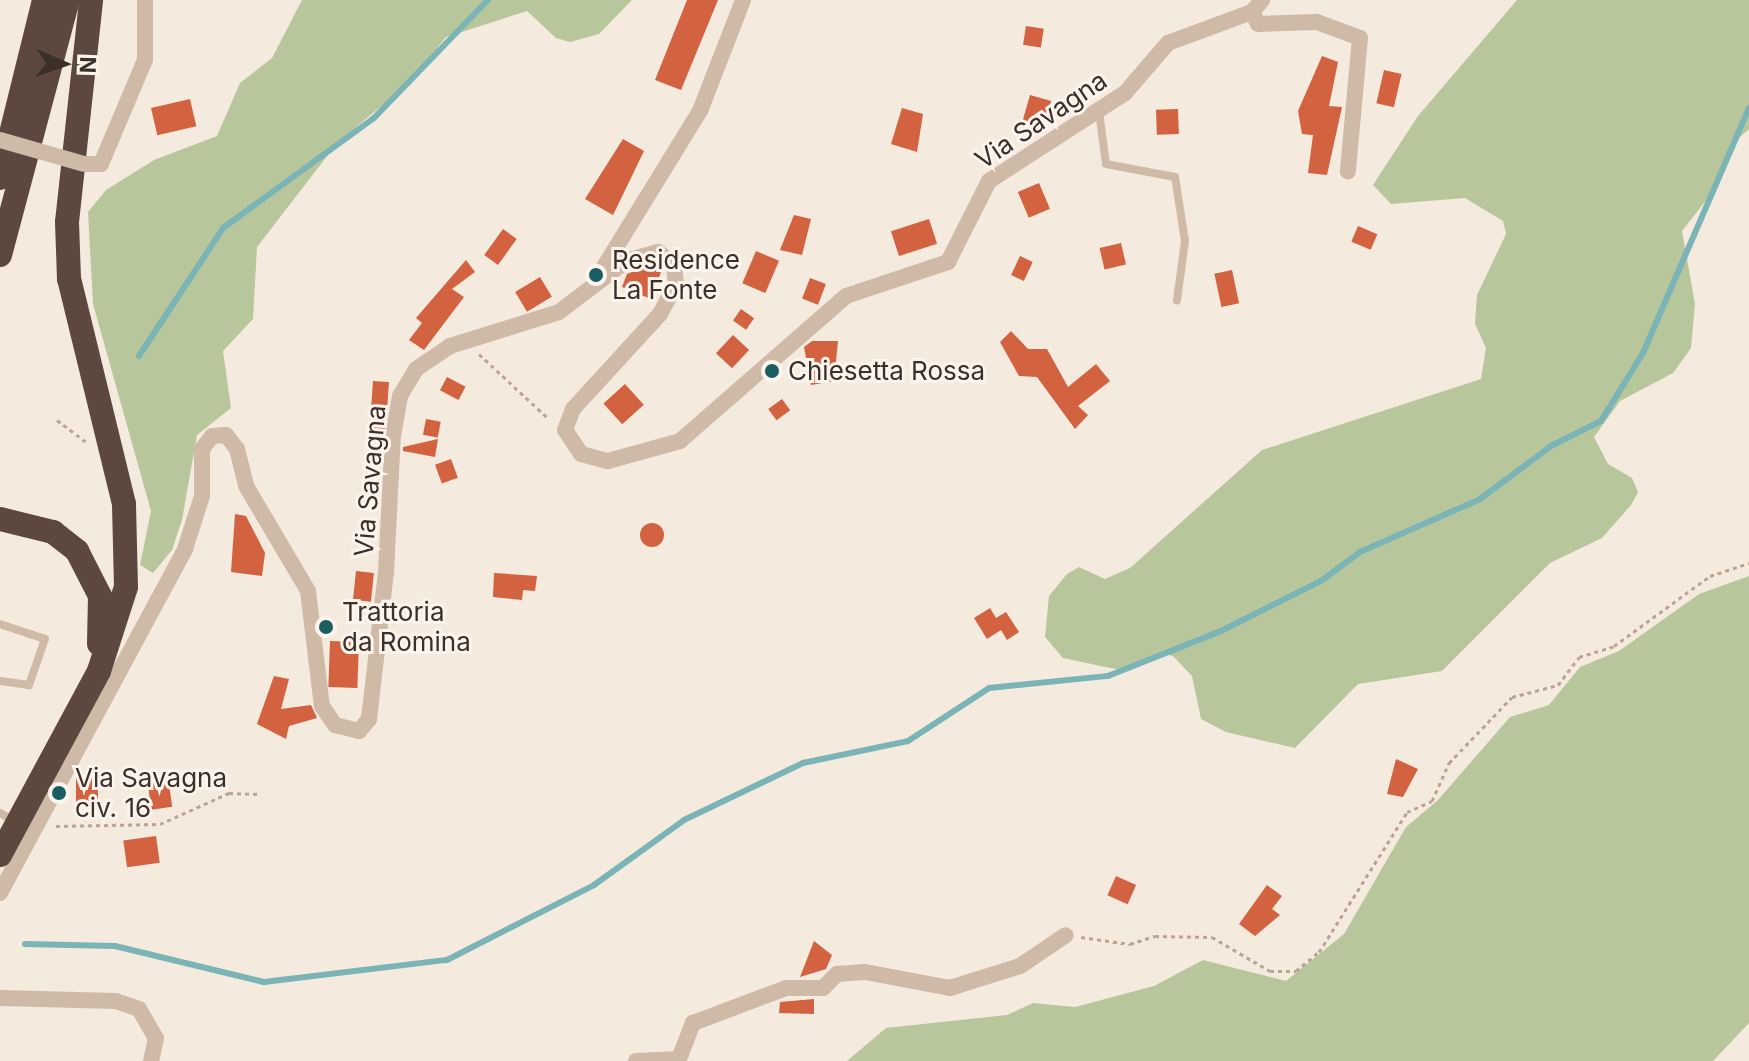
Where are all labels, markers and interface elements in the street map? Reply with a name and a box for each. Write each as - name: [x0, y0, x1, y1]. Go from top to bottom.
- north arrow: [24, 24, 104, 104]
- text: N: [75, 56, 101, 74]
- street label: Via Savagna: [969, 65, 1113, 175]
- place label: Residence La Fonte: [612, 244, 740, 306]
- marker: Residence La Fonte: [587, 266, 605, 284]
- place label: Chiesetta Rossa: [788, 355, 985, 387]
- marker: Chiesetta Rossa: [763, 362, 781, 380]
- street label: Via Savagna: [348, 404, 392, 558]
- place label: Trattoria da Romina: [342, 596, 471, 658]
- marker: Trattoria da Romina: [317, 618, 335, 636]
- place label: Via Savagna civ. 16: [75, 762, 227, 824]
- marker: Via Savagna civ. 16: [50, 784, 68, 802]

